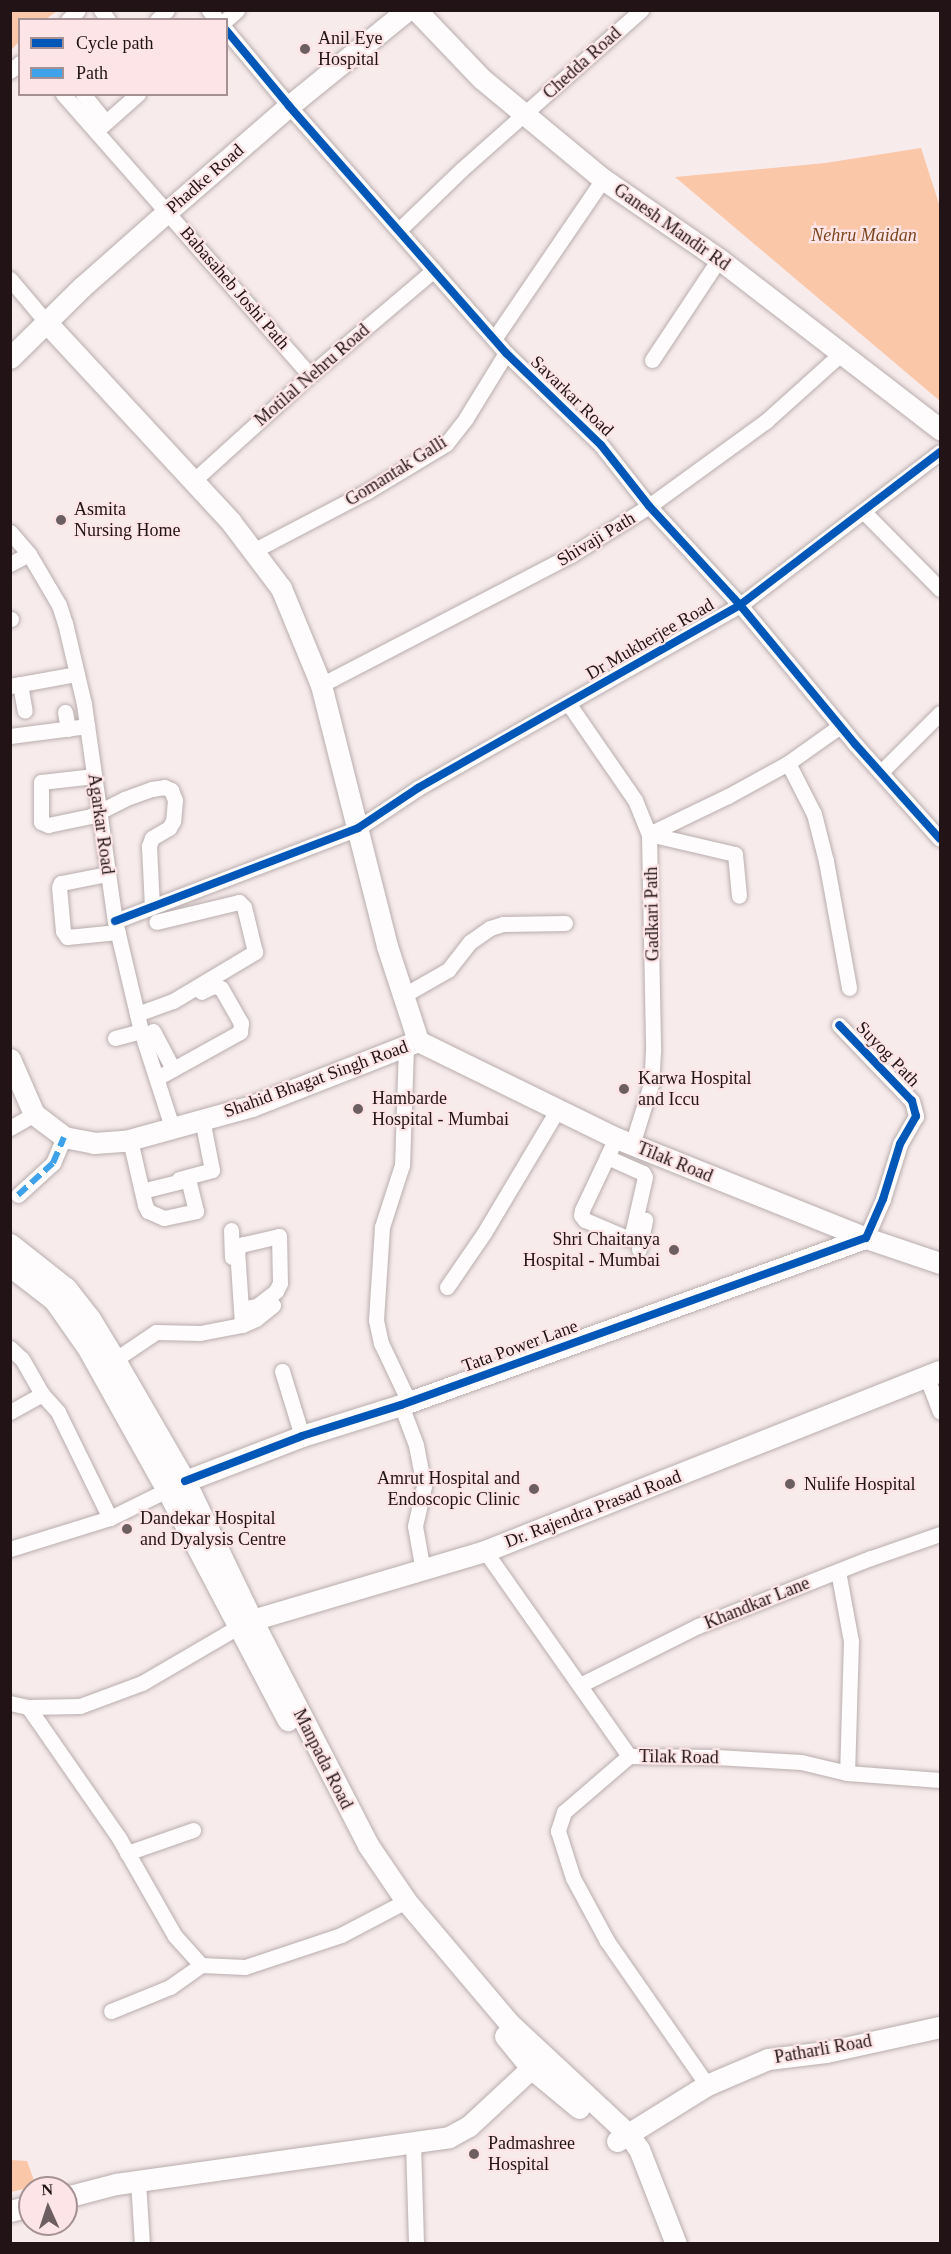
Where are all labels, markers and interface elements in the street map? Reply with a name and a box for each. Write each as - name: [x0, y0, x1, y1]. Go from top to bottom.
- legend: [18, 18, 228, 96]
- street label: Chedda Road: [539, 22, 625, 104]
- place label: Anil Eye Hospital: [318, 28, 382, 70]
- text: Cycle path: [76, 33, 153, 53]
- marker: Anil Eye Hospital: [296, 40, 314, 58]
- text: Path: [76, 63, 108, 83]
- street label: Phadke Road: [162, 140, 248, 218]
- street label: Ganesh Mandir Rd: [610, 179, 734, 275]
- street label: Babasaheb Joshi Path: [176, 222, 294, 354]
- park label: Nehru Maidan: [811, 224, 917, 246]
- street label: Motilal Nehru Road: [250, 319, 374, 431]
- street label: Savarkar Road: [526, 351, 618, 441]
- street label: Gomantak Galli: [341, 431, 451, 511]
- place label: Asmita Nursing Home: [74, 499, 180, 542]
- street label: Shivaji Path: [553, 507, 639, 571]
- marker: Asmita Nursing Home: [52, 511, 70, 529]
- street label: Dr Mukherjee Road: [582, 594, 718, 684]
- street label: Agarkar Road: [83, 772, 119, 876]
- street label: Gadkari Path: [640, 867, 664, 961]
- street label: Suyog Path: [852, 1017, 924, 1091]
- street label: Shahid Bhagat Singh Road: [221, 1036, 411, 1122]
- place label: Karwa Hospital and Iccu: [638, 1068, 751, 1110]
- marker: Karwa Hospital and Iccu: [615, 1080, 633, 1098]
- place label: Hambarde Hospital - Mumbai: [372, 1088, 509, 1130]
- marker: Hambarde Hospital - Mumbai: [349, 1100, 367, 1118]
- street label: Tilak Road: [634, 1137, 716, 1187]
- place label: Shri Chaitanya Hospital - Mumbai: [523, 1229, 660, 1272]
- marker: Shri Chaitanya Hospital - Mumbai: [665, 1241, 683, 1259]
- street label: Tata Power Lane: [459, 1315, 581, 1377]
- street label: Dr. Rajendra Prasad Road: [502, 1465, 684, 1553]
- place label: Amrut Hospital and Endoscopic Clinic: [377, 1468, 520, 1510]
- place label: Nulife Hospital: [804, 1473, 915, 1495]
- marker: Nulife Hospital: [781, 1475, 799, 1493]
- marker: Amrut Hospital and Endoscopic Clinic: [525, 1480, 543, 1498]
- place label: Dandekar Hospital and Dyalysis Centre: [140, 1508, 286, 1550]
- marker: Dandekar Hospital and Dyalysis Centre: [118, 1520, 136, 1538]
- street label: Khandkar Lane: [701, 1572, 813, 1634]
- street label: Manpada Road: [289, 1705, 357, 1813]
- street label: Tilak Road: [639, 1746, 719, 1768]
- street label: Patharli Road: [773, 2030, 873, 2068]
- place label: Padmashree Hospital: [488, 2133, 575, 2176]
- marker: Padmashree Hospital: [465, 2145, 483, 2163]
- north arrow: [18, 2176, 78, 2236]
- text: N: [41, 2181, 53, 2198]

